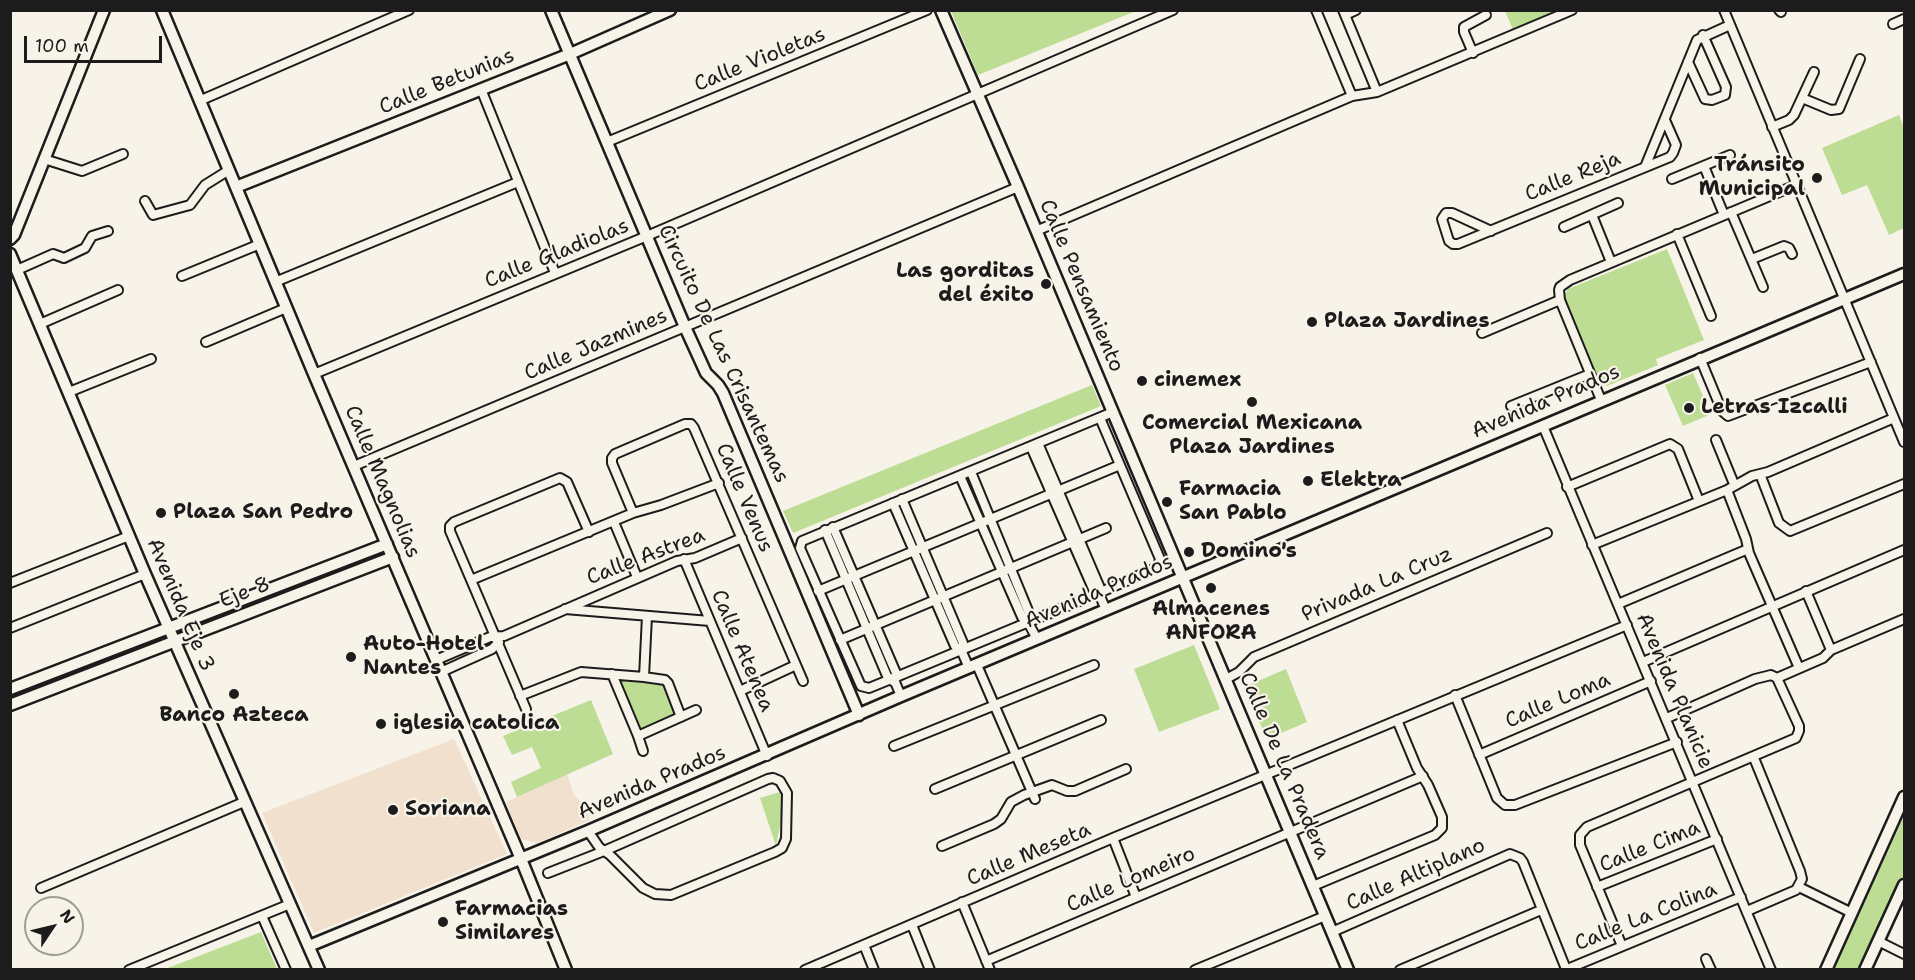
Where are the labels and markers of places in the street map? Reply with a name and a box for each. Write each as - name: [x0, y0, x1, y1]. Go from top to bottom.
- place label: Tránsito Municipal: [1699, 153, 1805, 203]
- marker: Tránsito Municipal: [1810, 171, 1824, 185]
- place label: Las gorditas del éxito: [896, 259, 1034, 309]
- marker: Las gorditas del éxito: [1039, 277, 1053, 291]
- place label: Plaza Jardines: [1324, 309, 1490, 335]
- marker: Plaza Jardines: [1305, 315, 1319, 329]
- place label: cinemex: [1154, 368, 1241, 394]
- marker: cinemex: [1135, 374, 1149, 388]
- marker: Comercial Mexicana Plaza Jardines: [1245, 395, 1259, 409]
- place label: Letras Izcalli: [1701, 395, 1848, 421]
- marker: Letras Izcalli: [1682, 401, 1696, 415]
- place label: Comercial Mexicana Plaza Jardines: [1142, 411, 1362, 461]
- place label: Elektra: [1320, 468, 1402, 494]
- marker: Elektra: [1301, 474, 1315, 488]
- place label: Farmacia San Pablo: [1179, 477, 1287, 527]
- marker: Farmacia San Pablo: [1160, 495, 1174, 509]
- place label: Plaza San Pedro: [173, 500, 353, 526]
- marker: Plaza San Pedro: [154, 506, 168, 520]
- place label: Domino's: [1201, 539, 1297, 565]
- marker: Domino's: [1182, 545, 1196, 559]
- marker: Almacenes ANFORA: [1204, 581, 1218, 595]
- place label: Almacenes ANFORA: [1152, 597, 1270, 647]
- place label: Auto-Hotel Nantes: [363, 632, 484, 682]
- marker: Auto-Hotel Nantes: [344, 650, 358, 664]
- marker: Banco Azteca: [227, 687, 241, 701]
- place label: Banco Azteca: [159, 703, 309, 729]
- place label: iglesia catolica: [393, 711, 559, 737]
- marker: iglesia catolica: [374, 717, 388, 731]
- place label: Soriana: [405, 797, 491, 823]
- marker: Soriana: [386, 803, 400, 817]
- place label: Farmacias Similares: [455, 897, 568, 947]
- marker: Farmacias Similares: [436, 915, 450, 929]

